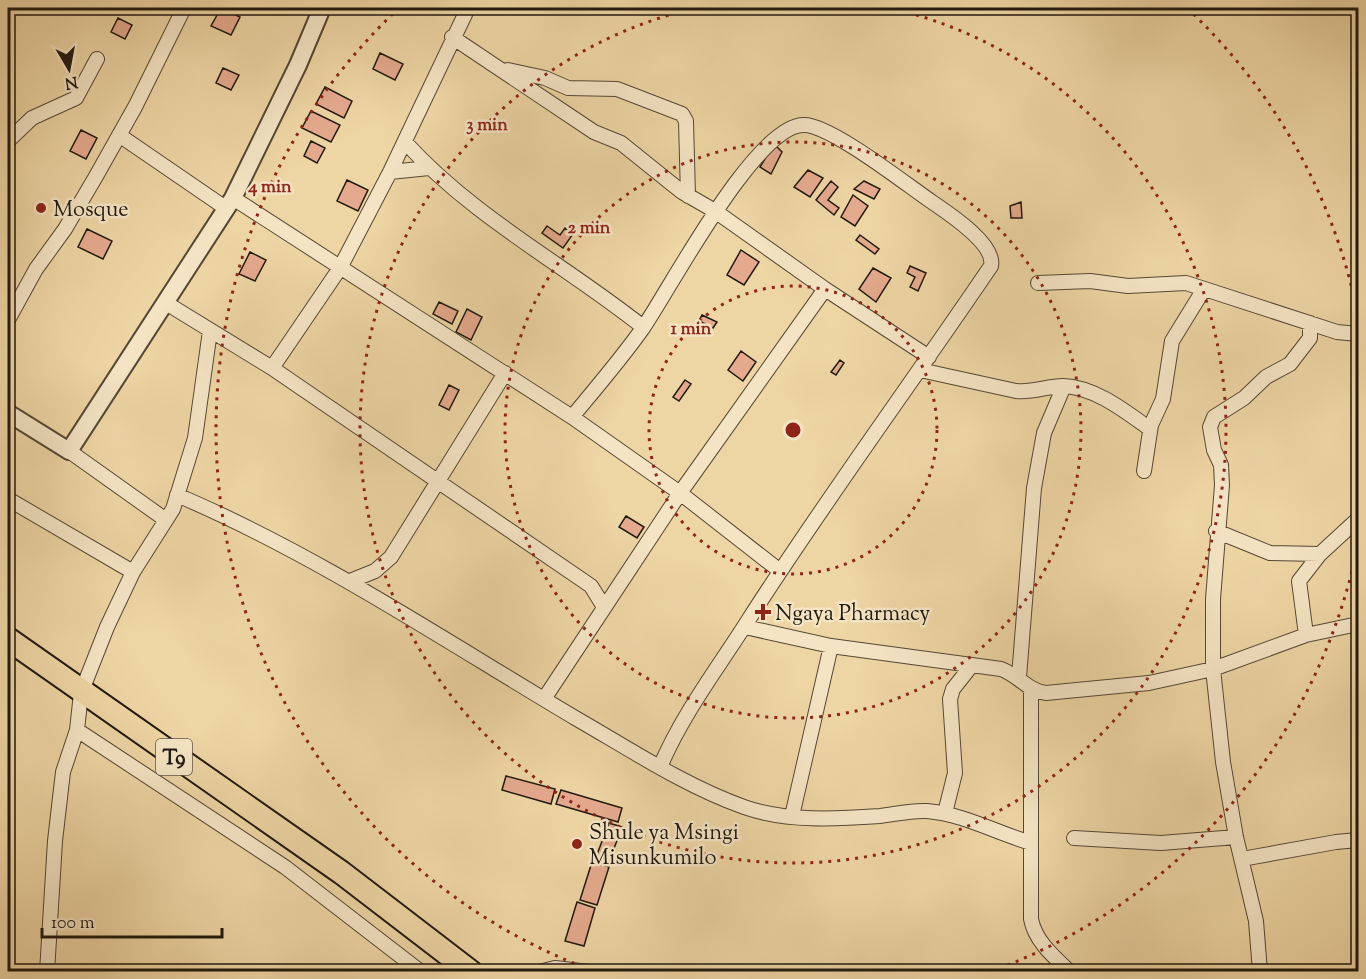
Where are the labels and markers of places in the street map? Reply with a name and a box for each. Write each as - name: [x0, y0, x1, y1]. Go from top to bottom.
- place label: Mosque: [53, 195, 129, 227]
- marker: Mosque: [34, 201, 48, 215]
- centre of rings: [783, 420, 803, 440]
- place label: Ngaya Pharmacy: [775, 599, 930, 631]
- marker: Ngaya Pharmacy: [756, 605, 770, 619]
- place label: Shule ya Msingi Misunkumilo: [589, 818, 739, 875]
- marker: Shule ya Msingi Misunkumilo: [570, 837, 584, 851]

